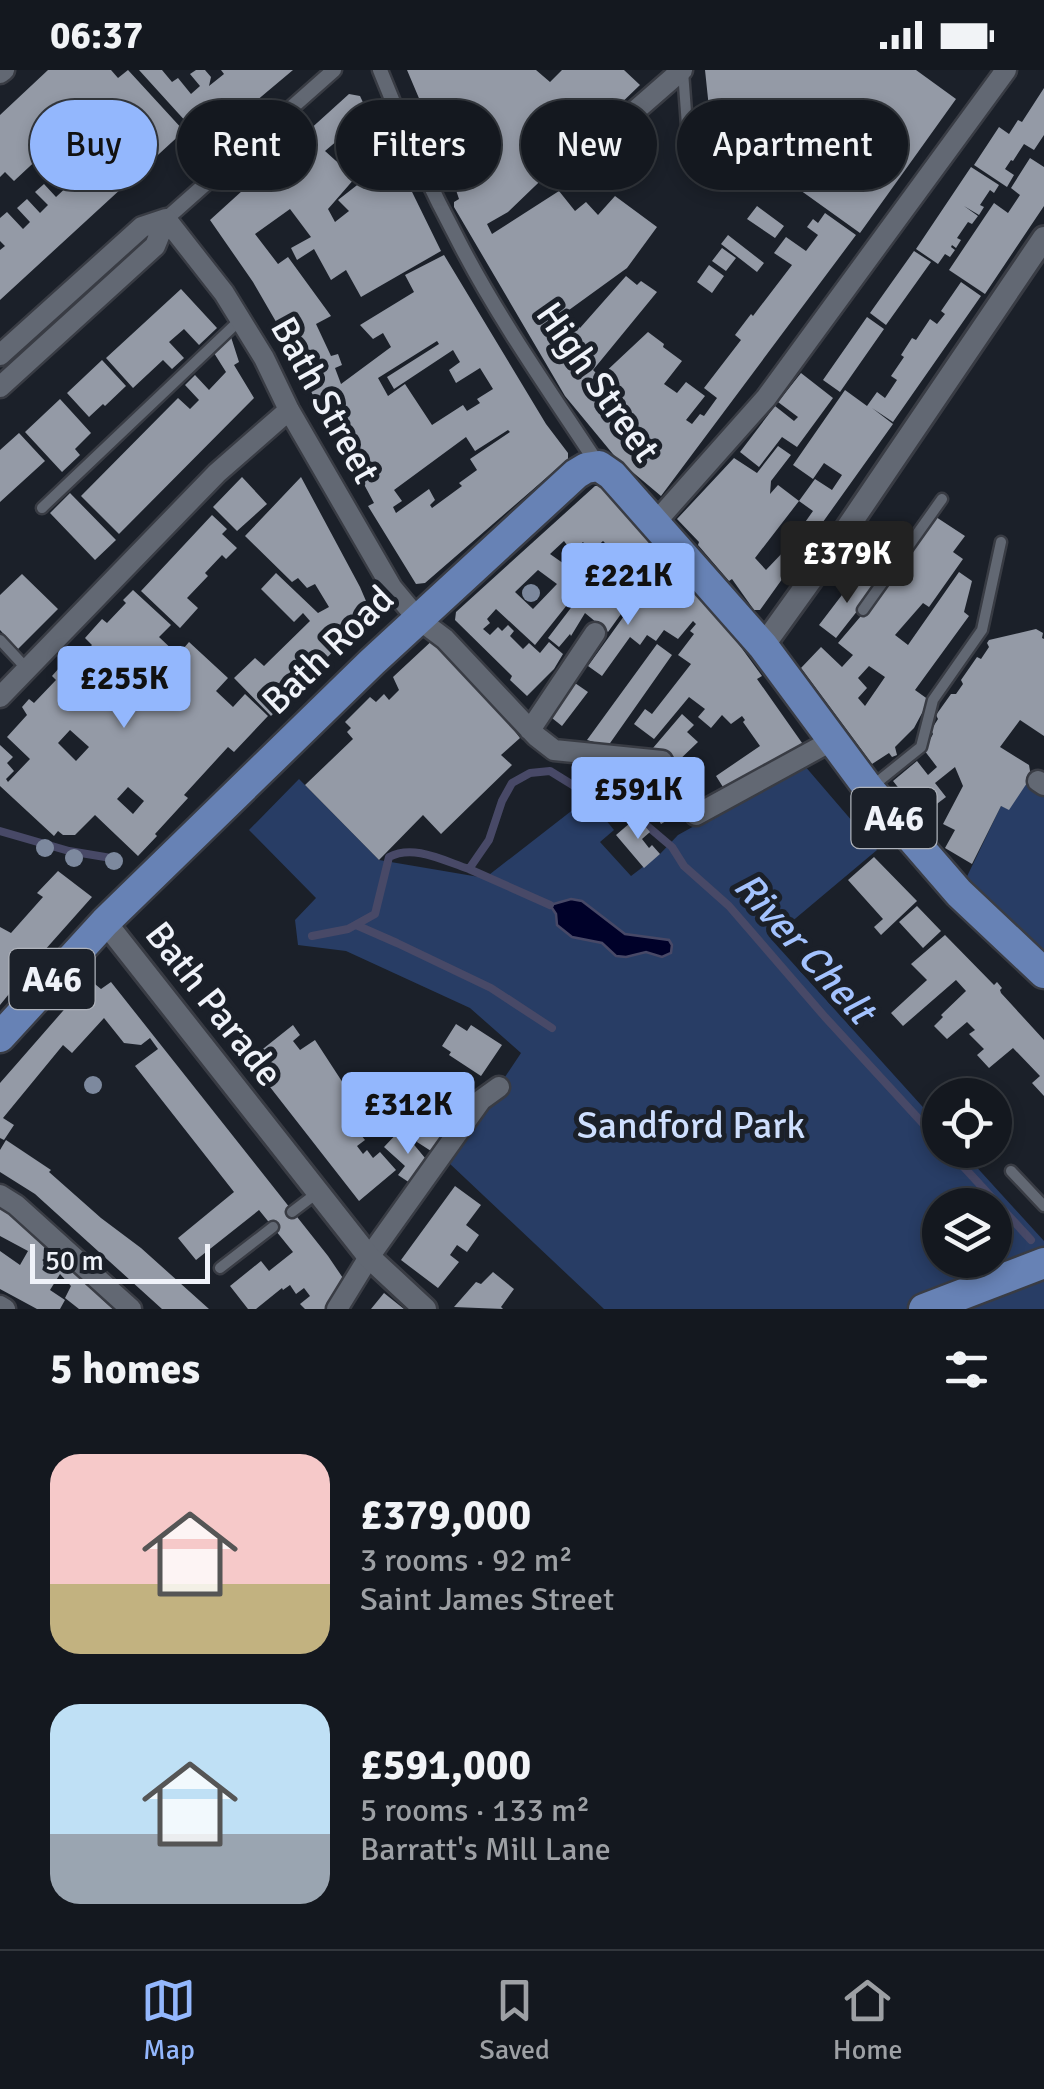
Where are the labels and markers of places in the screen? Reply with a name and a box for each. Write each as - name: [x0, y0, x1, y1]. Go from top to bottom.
- pin: £379K: [777, 521, 917, 606]
- pin: £221K: [558, 543, 698, 628]
- pin: £255K: [54, 646, 194, 731]
- pin: £591K: [568, 757, 708, 842]
- pin: £312K: [338, 1072, 478, 1157]

